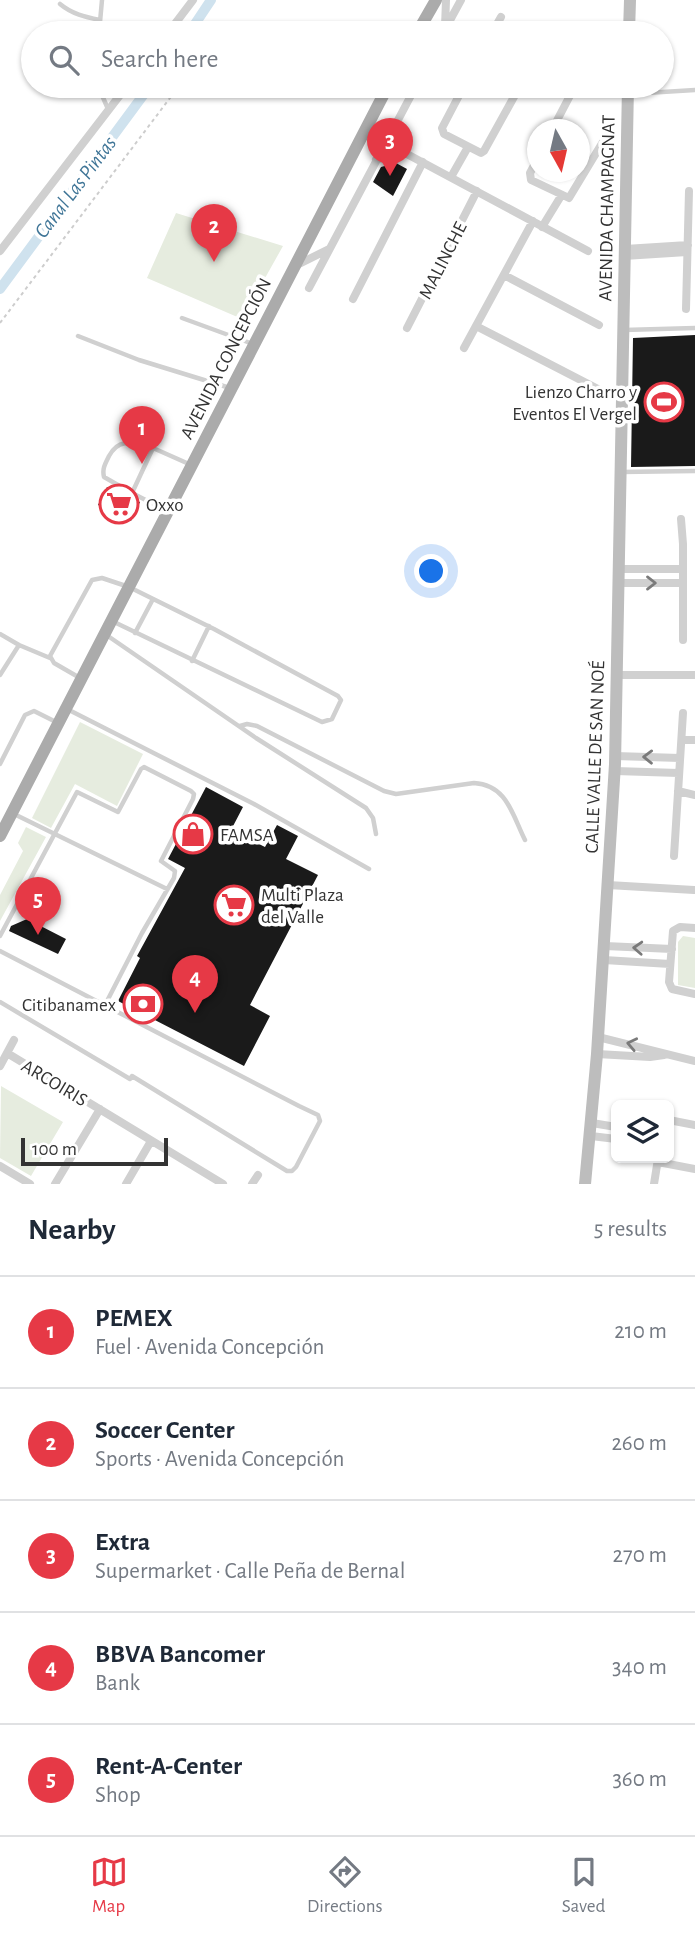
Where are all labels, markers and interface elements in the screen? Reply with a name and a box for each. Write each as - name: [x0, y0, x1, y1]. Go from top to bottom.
- search box: [21, 21, 674, 98]
- icon: search: [45, 41, 83, 79]
- text: Search here: [101, 46, 219, 72]
- street label: AVENIDA CHAMPAGNAT: [596, 114, 619, 302]
- pin: 3: [367, 118, 413, 176]
- north arrow: [527, 119, 590, 182]
- water label: Canal Las Pintas: [31, 132, 120, 242]
- pin: 2: [191, 204, 237, 262]
- street label: MALINCHE: [416, 219, 471, 302]
- street label: AVENIDA CONCEPCIÓN: [176, 274, 275, 442]
- sports icon: Lienzo Charro y Eventos El Vergel: [643, 381, 685, 423]
- place label: Lienzo Charro y Eventos El Vergel: [512, 383, 637, 424]
- pin: 1: [119, 406, 165, 464]
- supermarket icon: Oxxo: [98, 483, 140, 525]
- place label: Oxxo: [146, 496, 184, 515]
- your location: [414, 554, 448, 588]
- one-way arrow: [646, 575, 656, 591]
- street label: CALLE VALLE DE SAN NOÉ: [581, 660, 608, 854]
- one-way arrow: [642, 749, 653, 765]
- shop icon: FAMSA: [172, 813, 214, 855]
- place label: FAMSA: [220, 826, 274, 845]
- pin: 5: [15, 877, 61, 935]
- supermarket icon: Multi Plaza del Valle: [213, 884, 255, 926]
- place label: Multi Plaza del Valle: [261, 886, 344, 927]
- one-way arrow: [632, 940, 643, 955]
- pin: 4: [172, 955, 218, 1013]
- bank icon: Citibanamex: [122, 983, 164, 1025]
- place label: Citibanamex: [22, 996, 116, 1015]
- one-way arrow: [626, 1038, 638, 1052]
- street label: ARCOIRIS: [18, 1056, 90, 1110]
- map controls: [611, 1100, 674, 1163]
- button: layers: [611, 1100, 674, 1163]
- scale bar: [21, 1135, 168, 1167]
- text: 100 m: [32, 1140, 77, 1159]
- text: Nearby: [28, 1215, 116, 1245]
- text: 5 results: [594, 1218, 667, 1241]
- text: PEMEX: [95, 1305, 173, 1331]
- text: 1: [47, 1320, 55, 1343]
- text: 210 m: [614, 1320, 667, 1343]
- text: Fuel · Avenida Concepción: [95, 1336, 324, 1359]
- text: Soccer Center: [95, 1417, 235, 1443]
- text: 2: [46, 1432, 56, 1455]
- text: 260 m: [611, 1432, 667, 1455]
- text: Sports · Avenida Concepción: [95, 1448, 344, 1471]
- text: Extra: [95, 1529, 150, 1555]
- text: 3: [46, 1544, 56, 1567]
- text: 270 m: [613, 1544, 667, 1567]
- text: Supermarket · Calle Peña de Bernal: [95, 1560, 405, 1583]
- text: BBVA Bancomer: [95, 1641, 265, 1667]
- text: 4: [45, 1656, 57, 1679]
- text: 340 m: [612, 1656, 667, 1679]
- text: Bank: [95, 1672, 140, 1695]
- text: Rent-A-Center: [95, 1753, 242, 1779]
- text: 5: [46, 1768, 56, 1791]
- text: 360 m: [612, 1768, 667, 1791]
- text: Shop: [95, 1784, 141, 1807]
- tab: Map: [90, 1853, 128, 1918]
- tab: Directions: [307, 1853, 383, 1918]
- tab: Saved: [562, 1853, 605, 1918]

